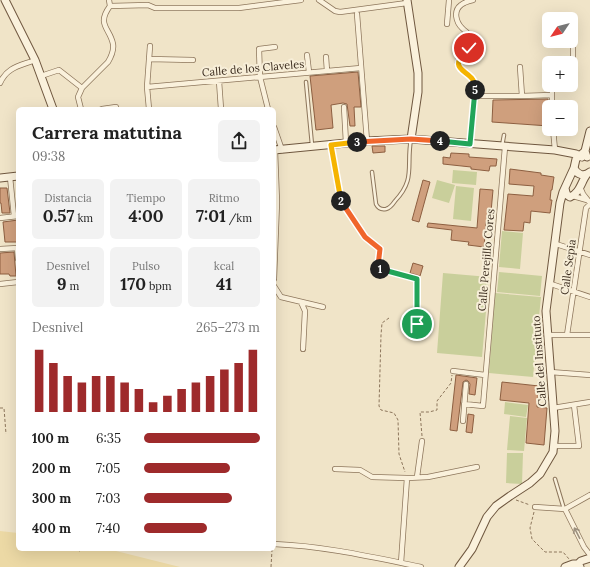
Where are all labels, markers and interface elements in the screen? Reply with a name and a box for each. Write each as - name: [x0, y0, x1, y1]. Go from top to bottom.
- north arrow: [542, 12, 578, 48]
- map controls: [542, 12, 578, 136]
- pin: [452, 31, 486, 65]
- icon: check: [458, 37, 480, 59]
- button: +: [542, 56, 578, 92]
- street label: Calle de los Claveles: [201, 57, 305, 79]
- pin: 5: [465, 80, 485, 100]
- text: 5: [472, 83, 478, 97]
- button: −: [542, 100, 578, 136]
- button: share: [218, 120, 260, 162]
- text: Carrera matutina: [32, 121, 182, 144]
- pin: 4: [430, 131, 450, 151]
- pin: 3: [347, 132, 367, 152]
- text: 4: [437, 134, 443, 148]
- text: 3: [354, 135, 360, 149]
- text: 09:38: [32, 148, 65, 165]
- text: Distancia: [44, 191, 92, 205]
- text: Tiempo: [127, 191, 165, 205]
- text: Ritmo: [209, 191, 239, 205]
- pin: 2: [331, 191, 351, 211]
- text: 2: [338, 194, 344, 208]
- text: 0.57: [43, 205, 75, 227]
- text: 4:00: [128, 205, 164, 227]
- text: 7:01: [196, 205, 226, 227]
- street label: Calle Perejillo Cores: [475, 208, 497, 312]
- text: km: [75, 211, 93, 225]
- text: /km: [226, 211, 252, 225]
- street label: Calle Sepia: [557, 238, 579, 296]
- text: Desnivel: [46, 259, 90, 273]
- text: Pulso: [132, 259, 160, 273]
- text: kcal: [214, 259, 234, 273]
- pin: 1: [370, 259, 390, 279]
- text: 1: [378, 262, 382, 276]
- text: 9: [57, 273, 67, 295]
- text: 170: [120, 273, 146, 295]
- text: 41: [216, 273, 232, 295]
- text: m: [67, 279, 79, 293]
- text: bpm: [146, 279, 172, 293]
- pin: [400, 307, 434, 341]
- icon: arrive: [406, 313, 428, 335]
- street label: Calle del Instituto: [529, 315, 549, 407]
- text: Desnivel: [32, 319, 83, 336]
- text: 265–273 m: [196, 319, 260, 336]
- text: 100 m: [32, 430, 69, 447]
- text: 6:35: [96, 430, 121, 447]
- text: 200 m: [32, 460, 71, 477]
- text: 7:05: [96, 460, 120, 477]
- text: 300 m: [32, 490, 71, 507]
- text: 7:03: [96, 490, 121, 507]
- text: 400 m: [32, 520, 71, 537]
- text: 7:40: [96, 520, 120, 537]
- one-way arrow: [572, 527, 580, 539]

